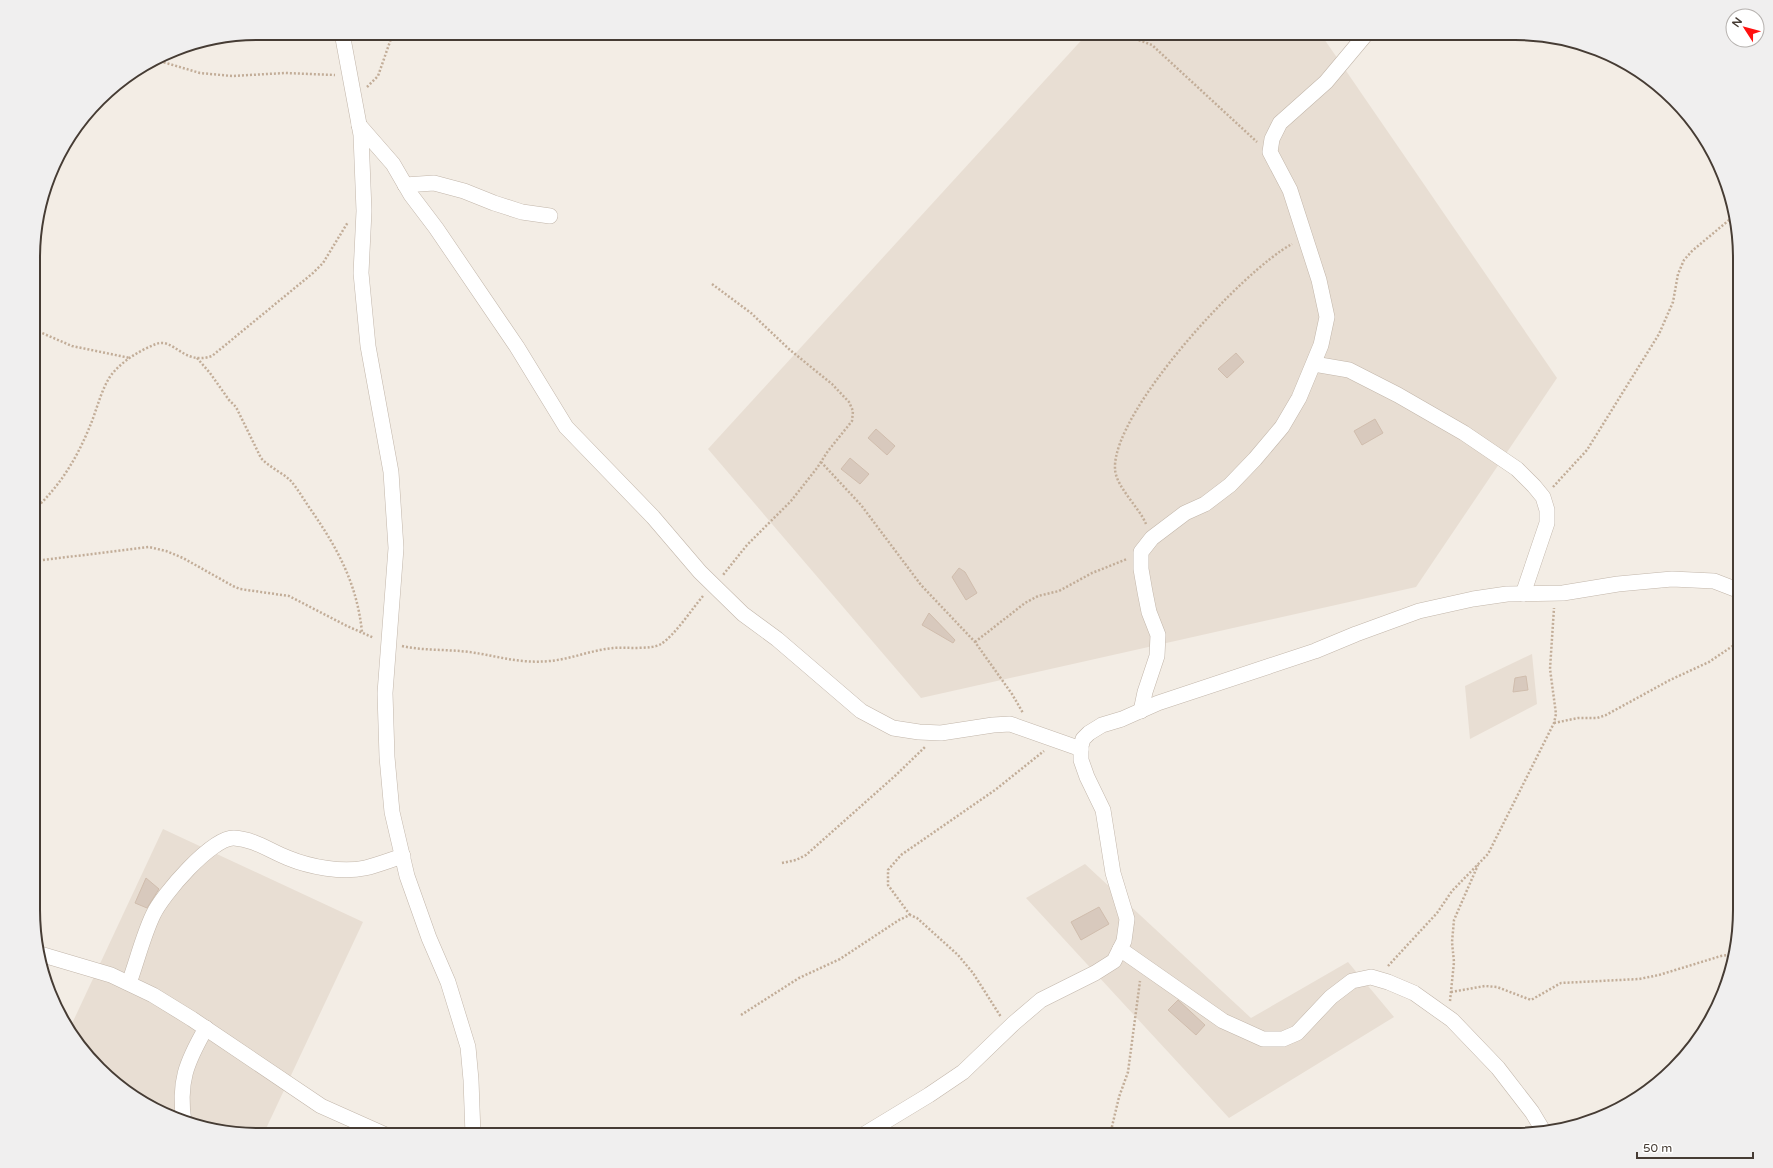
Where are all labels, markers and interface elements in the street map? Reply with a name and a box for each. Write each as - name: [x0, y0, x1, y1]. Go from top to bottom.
- north arrow: [1725, 8, 1765, 48]
- text: N: [1729, 15, 1745, 30]
- scale bar: [1637, 1134, 1753, 1160]
- text: 50 m: [1643, 1141, 1672, 1155]

